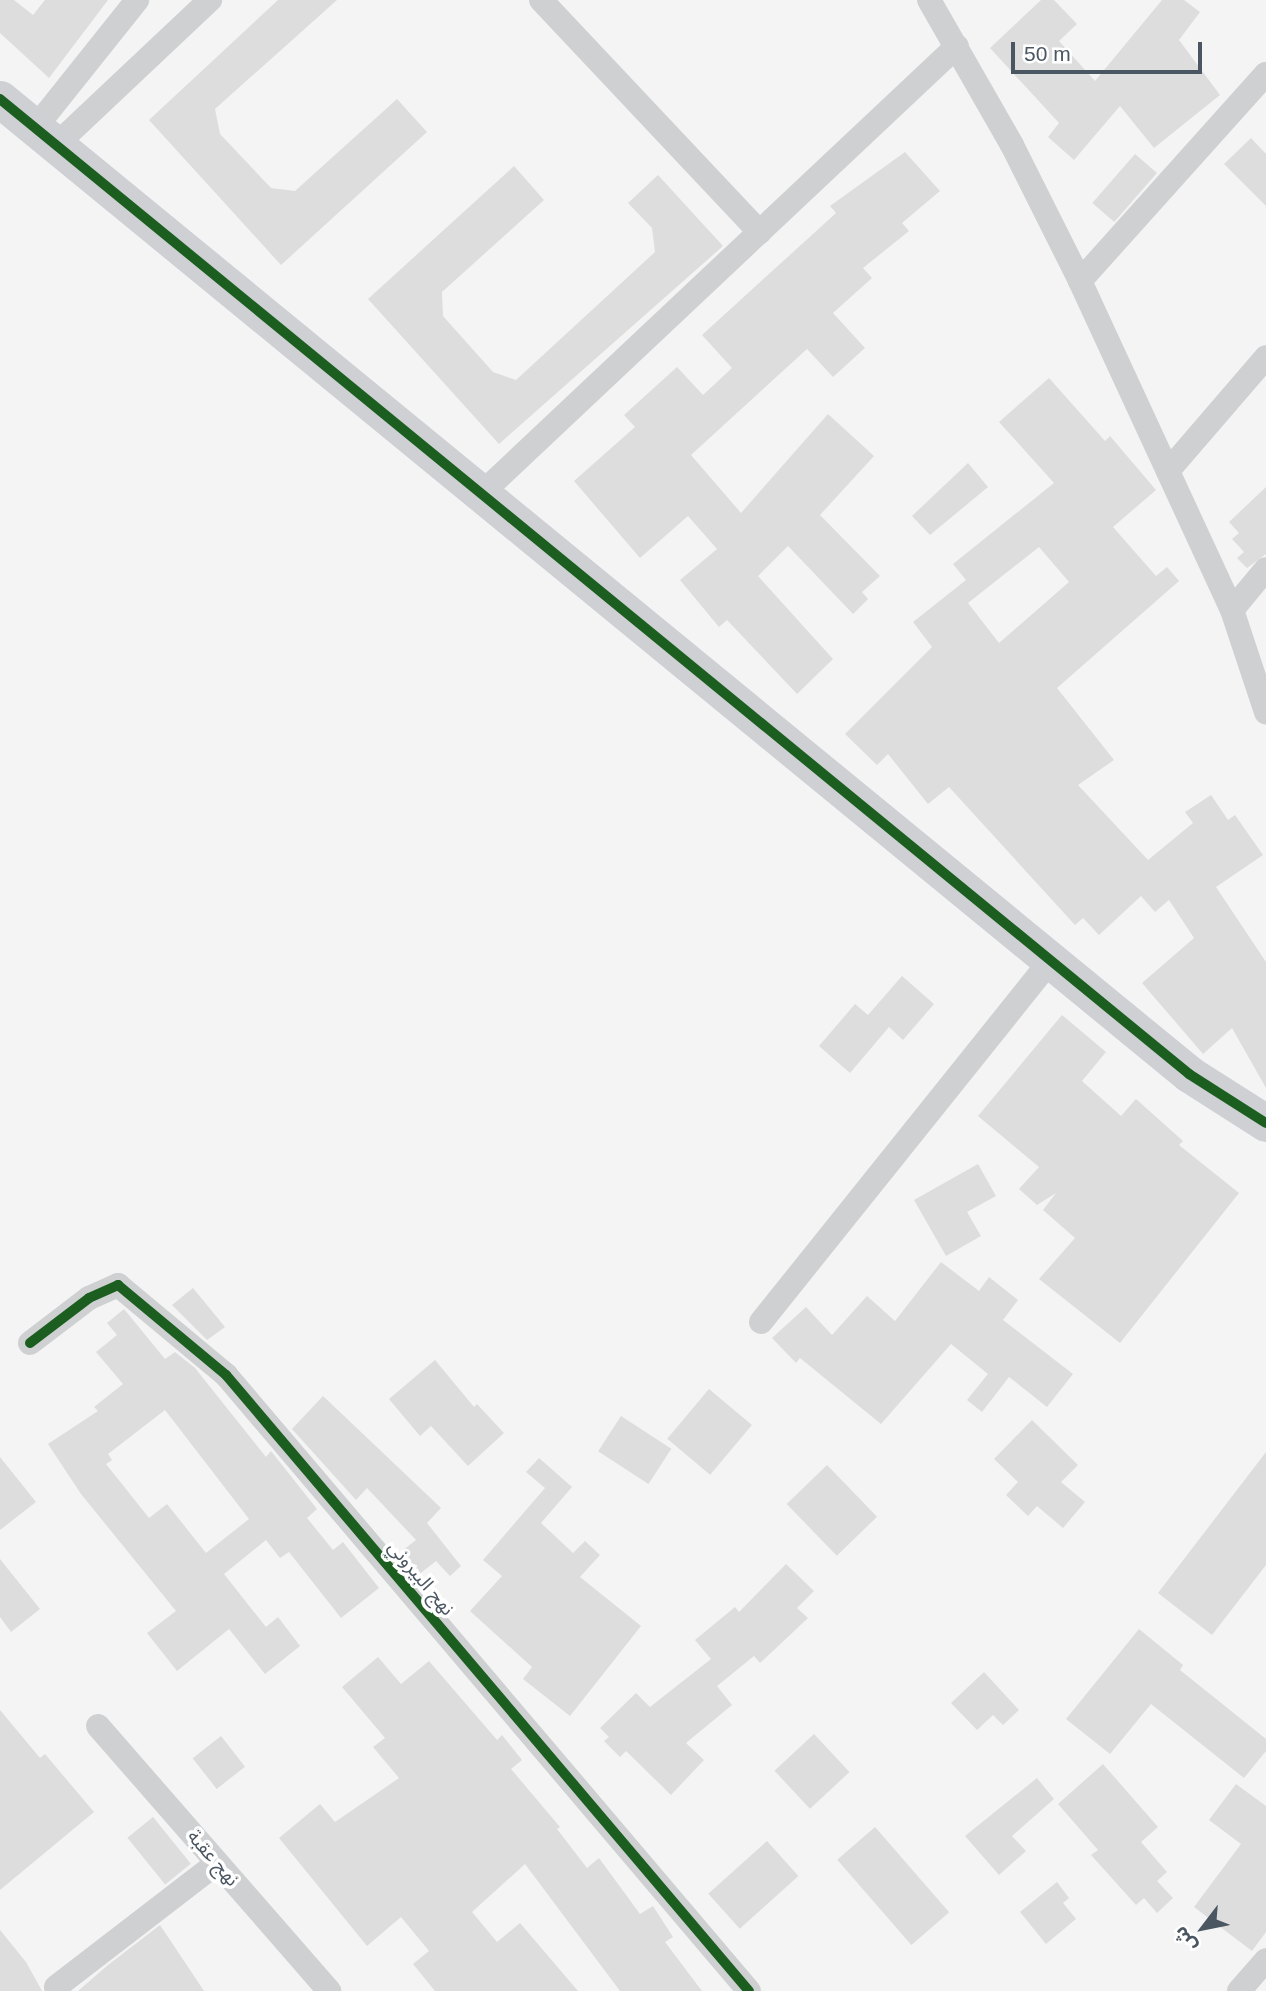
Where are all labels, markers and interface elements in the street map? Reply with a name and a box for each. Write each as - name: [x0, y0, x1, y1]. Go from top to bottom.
- scale bar: [1014, 28, 1205, 72]
- text: 50 m: [1024, 42, 1071, 65]
- street label: نهج البيروني: [383, 1536, 459, 1620]
- street label: نهج عقبة: [182, 1825, 244, 1891]
- north arrow: [1168, 1893, 1238, 1963]
- text: ش: [1169, 1923, 1201, 1956]

